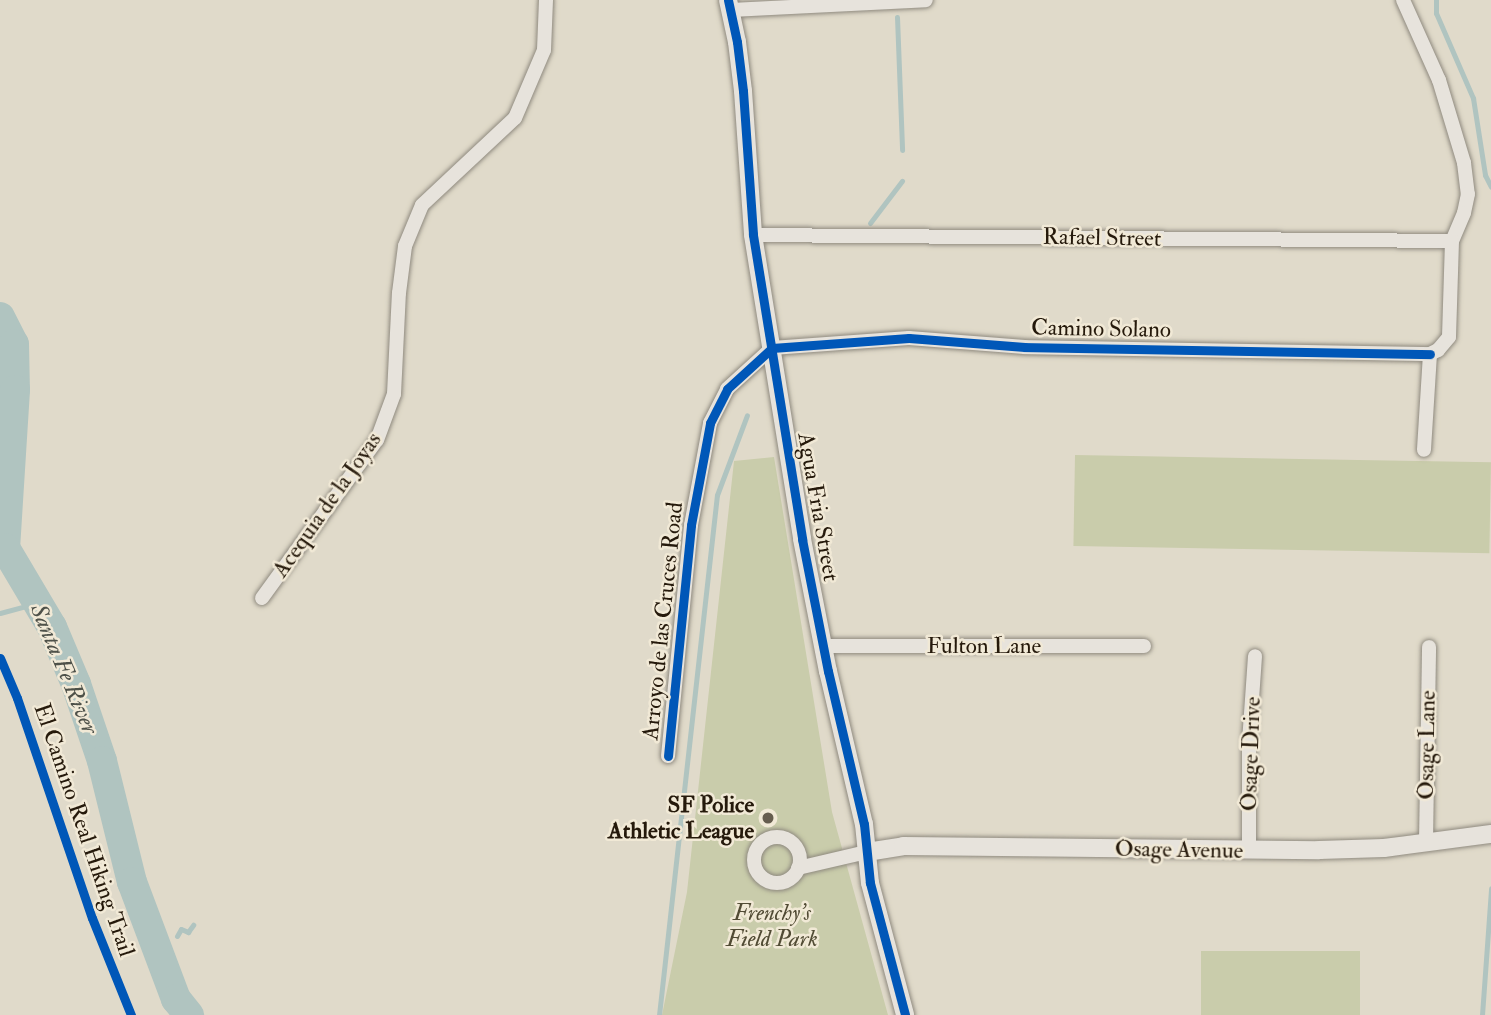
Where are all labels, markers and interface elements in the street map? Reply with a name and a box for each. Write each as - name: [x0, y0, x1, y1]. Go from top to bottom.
- street label: Rafael Street: [1042, 223, 1162, 253]
- street label: Camino Solano: [1031, 314, 1171, 344]
- street label: Acequia de la Joyas: [267, 427, 387, 583]
- street label: Agua Fria Street: [791, 430, 845, 584]
- street label: Arroyo de las Cruces Road: [637, 501, 689, 741]
- water label: Santa Fe River: [24, 600, 104, 738]
- street label: Fulton Lane: [927, 632, 1041, 660]
- street label: Osage Lane: [1412, 690, 1442, 800]
- street label: Osage Drive: [1235, 696, 1267, 812]
- street label: El Camino Real Hiking Trail: [28, 700, 140, 960]
- place label: SF Police Athletic League: [608, 791, 754, 845]
- marker: SF Police Athletic League: [760, 810, 776, 826]
- street label: Osage Avenue: [1115, 835, 1243, 865]
- park label: Frenchy's Field Park: [726, 899, 818, 953]

